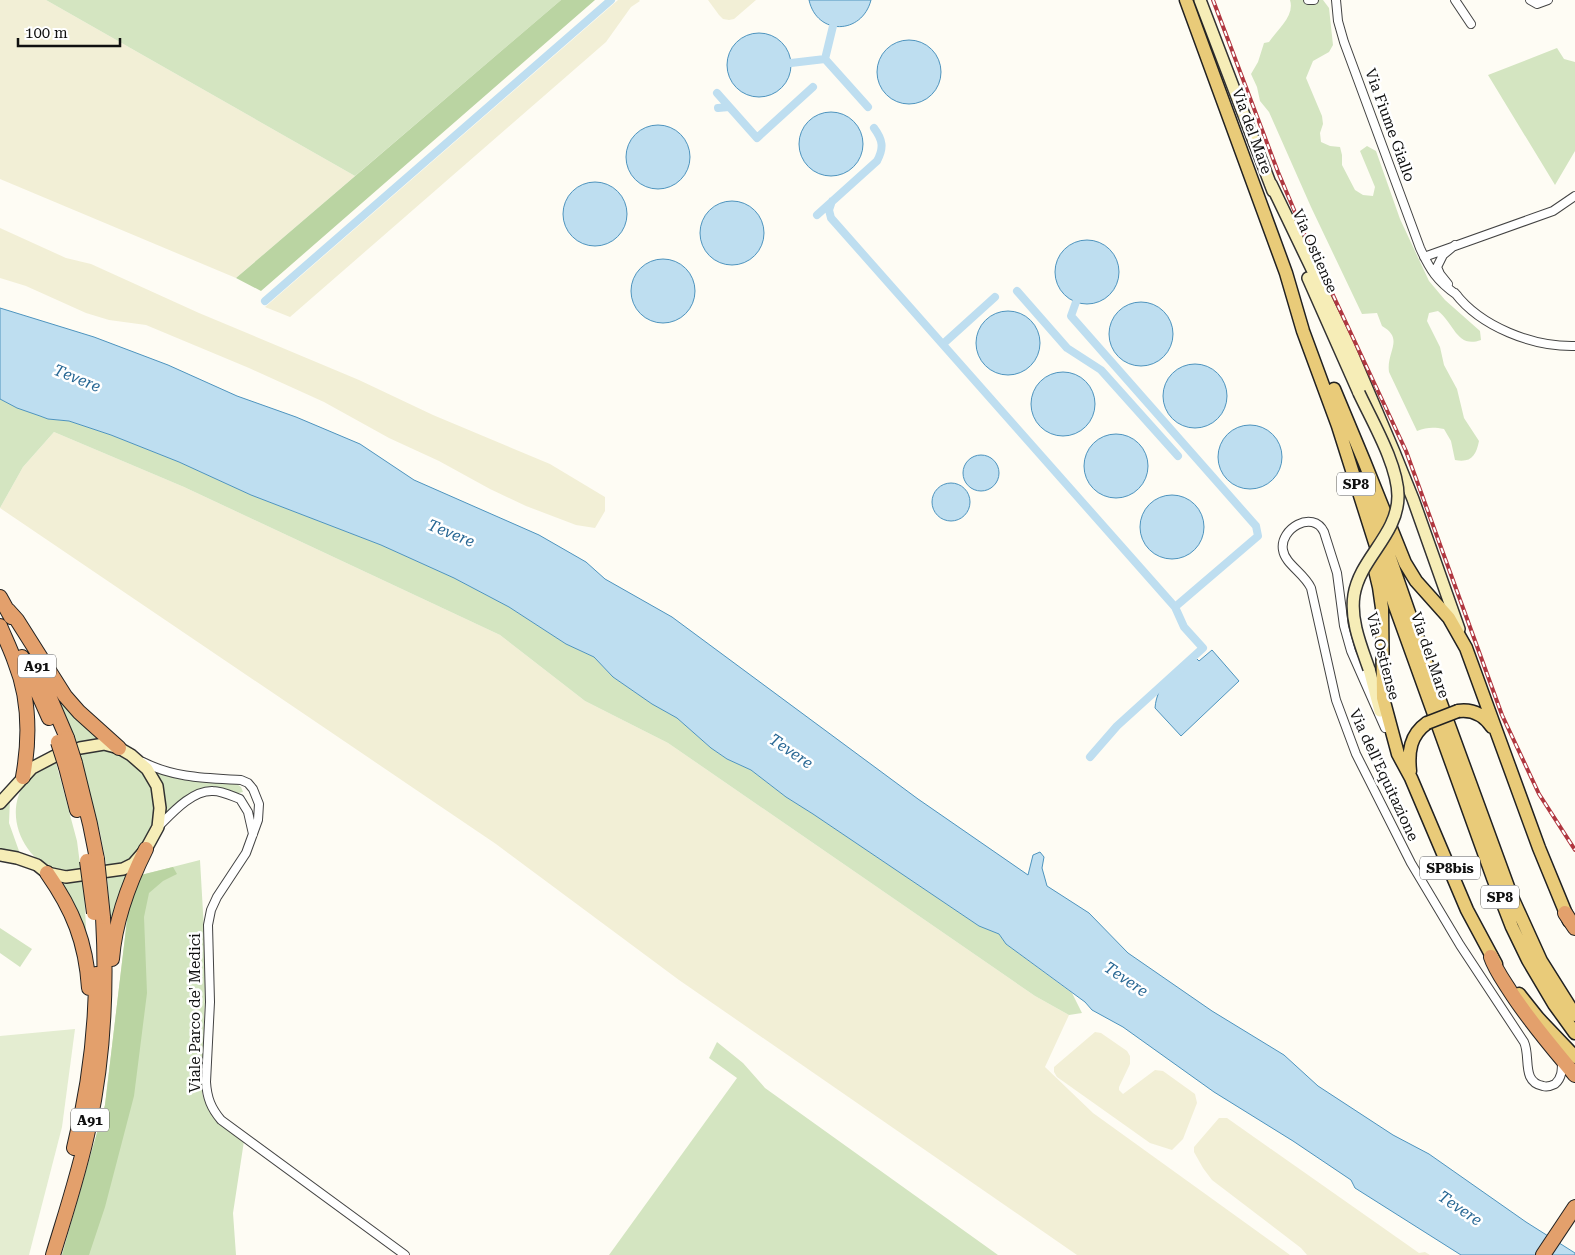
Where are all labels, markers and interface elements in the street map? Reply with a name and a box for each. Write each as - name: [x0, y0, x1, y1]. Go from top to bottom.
- scale bar: [18, 15, 120, 47]
- text: 100 m: [25, 24, 68, 42]
- street label: Via Fiume Giallo: [1361, 66, 1419, 184]
- street label: Via del Mare: [1228, 86, 1276, 176]
- street label: Via Ostiense: [1289, 206, 1341, 296]
- water label: Tevere: [51, 360, 103, 396]
- road number: SP8: [1337, 472, 1375, 496]
- water label: Tevere: [425, 515, 477, 551]
- street label: Via Ostiense: [1363, 610, 1403, 702]
- street label: Via del Mare: [1407, 610, 1453, 700]
- road number: A91: [18, 654, 56, 678]
- street label: Via dell'Equitazione: [1345, 706, 1423, 844]
- water label: Tevere: [765, 729, 817, 773]
- road number: SP8bis: [1420, 856, 1480, 880]
- road number: SP8: [1481, 886, 1519, 909]
- street label: Viale Parco de' Medici: [186, 933, 204, 1093]
- water label: Tevere: [1100, 957, 1152, 1001]
- road number: A91: [71, 1108, 109, 1132]
- water label: Tevere: [1434, 1186, 1486, 1230]

